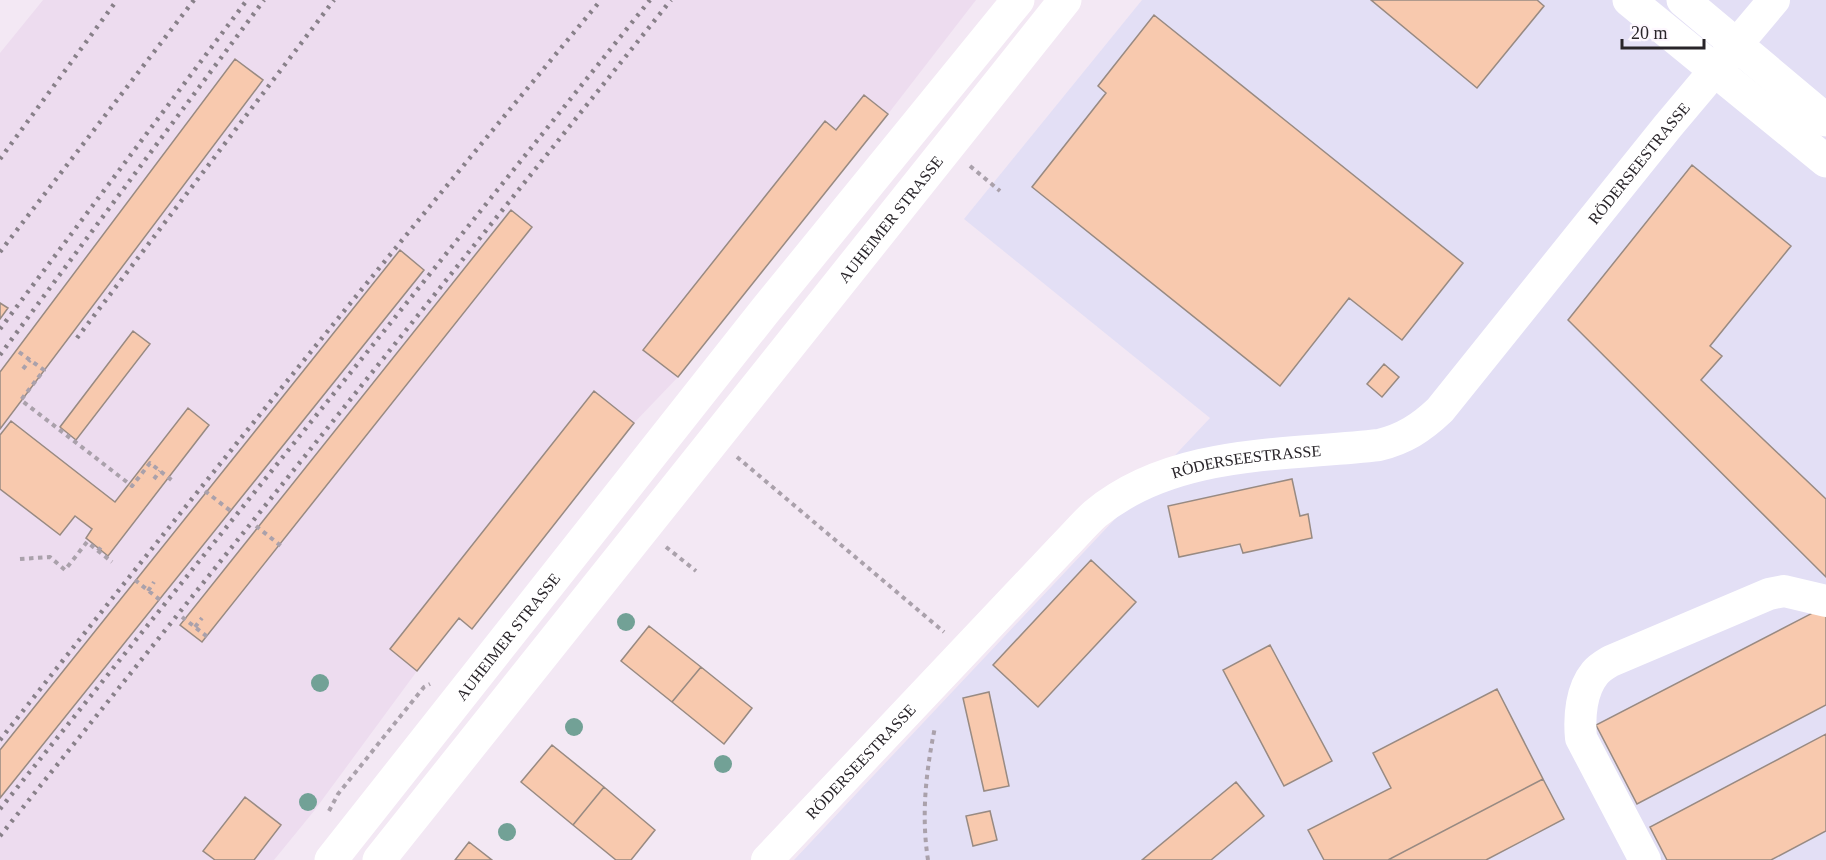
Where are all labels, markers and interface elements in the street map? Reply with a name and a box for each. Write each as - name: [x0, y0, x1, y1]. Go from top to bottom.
- scale bar: [1622, 12, 1704, 50]
- text: 20 m: [1631, 23, 1668, 43]
- street label: RÖDERSEESTRASSE: [1584, 99, 1693, 227]
- street label: AUHEIMER STRASSE: [835, 152, 946, 286]
- street label: RÖDERSEESTRASSE: [1169, 442, 1322, 481]
- street label: AUHEIMER STRASSE: [452, 570, 563, 703]
- street label: RÖDERSEESTRASSE: [802, 700, 919, 822]

